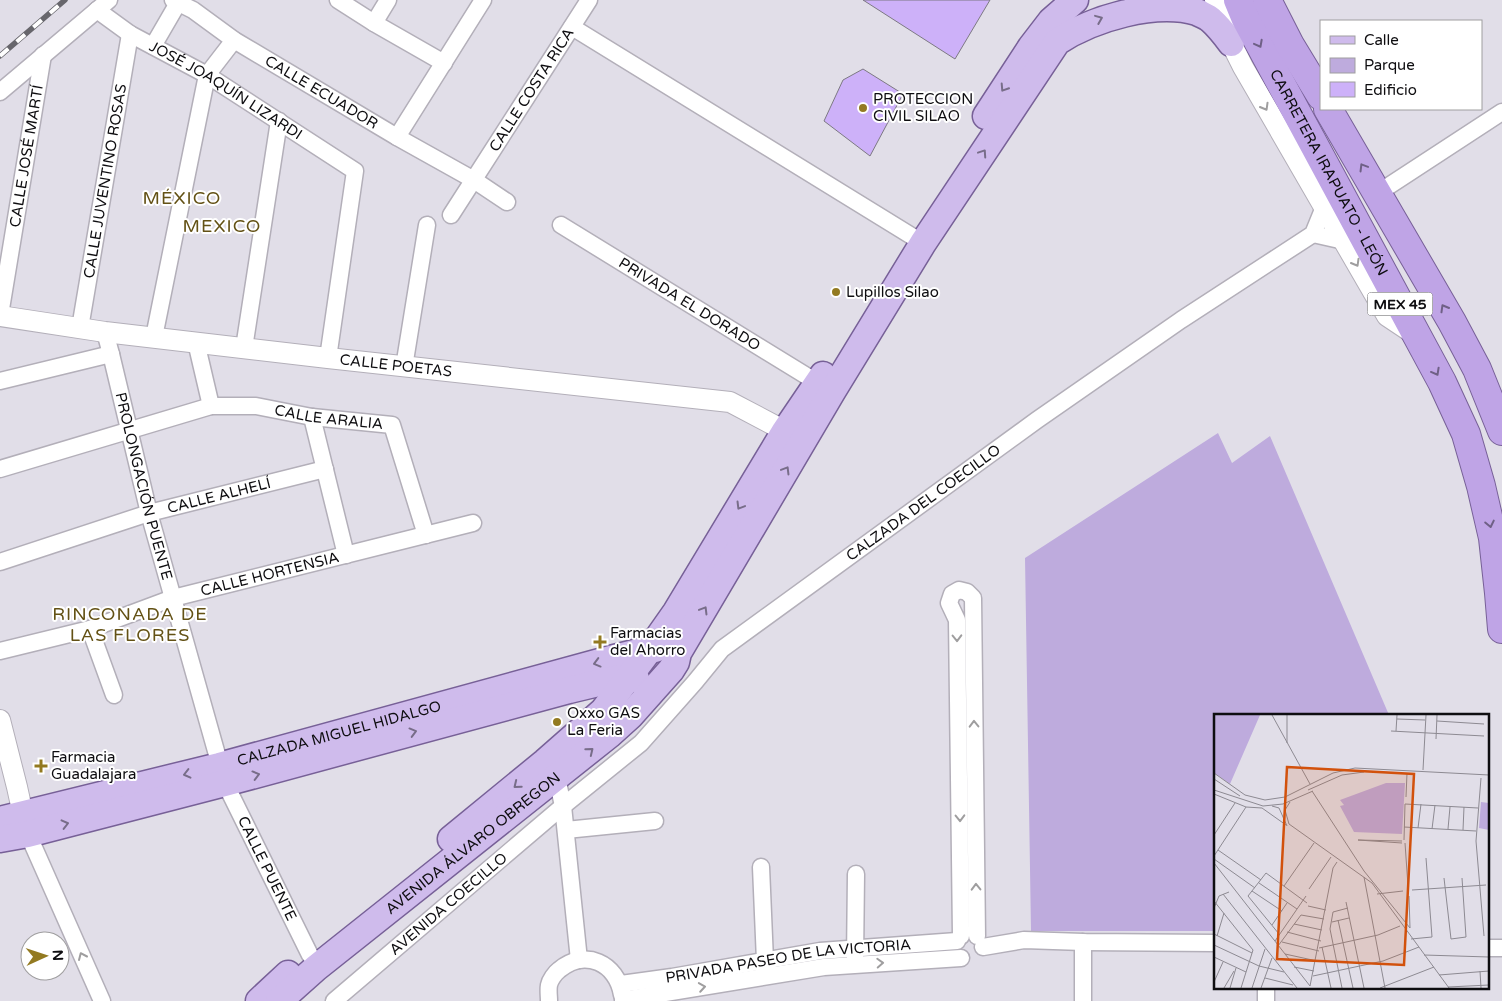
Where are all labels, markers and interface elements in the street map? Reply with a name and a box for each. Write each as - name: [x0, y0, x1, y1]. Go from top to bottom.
- one-way arrow: [1095, 15, 1103, 25]
- legend: [1320, 20, 1482, 110]
- street label: CALLE COSTA RICA: [485, 24, 578, 155]
- text: Calle: [1364, 31, 1399, 49]
- street label: JOSÉ JOAQUÍN LIZARDI: [146, 37, 306, 143]
- one-way arrow: [1253, 39, 1263, 48]
- street label: CALLE ECUADOR: [262, 51, 381, 133]
- text: Parque: [1364, 56, 1415, 74]
- street label: CARRETERA IRAPUATO - LEÓN: [1266, 66, 1392, 279]
- text: Edificio: [1364, 81, 1417, 99]
- street label: CALLE JUVENTINO ROSAS: [80, 83, 130, 280]
- one-way arrow: [1001, 83, 1011, 92]
- street label: CALLE JOSÉ MARTÍ: [6, 84, 47, 229]
- place label: PROTECCION CIVIL SILAO: [873, 90, 973, 125]
- marker: PROTECCION CIVIL SILAO: [857, 102, 869, 114]
- one-way arrow: [1259, 102, 1269, 111]
- one-way arrow: [977, 150, 986, 159]
- one-way arrow: [1359, 164, 1369, 173]
- district label: MÉXICO: [143, 187, 221, 209]
- district label: MEXICO: [183, 215, 261, 237]
- street label: PRIVADA EL DORADO: [615, 254, 764, 354]
- one-way arrow: [1350, 257, 1360, 266]
- place label: Lupillos Silao: [846, 283, 939, 301]
- marker: Lupillos Silao: [830, 286, 842, 298]
- road number: MEX 45: [1368, 292, 1432, 316]
- one-way arrow: [1440, 304, 1450, 313]
- street label: CALLE POETAS: [339, 350, 453, 381]
- one-way arrow: [1430, 366, 1440, 375]
- street label: PROLONGACIÓN PUENTE: [111, 391, 176, 582]
- street label: CALLE ARALIA: [273, 401, 384, 433]
- street label: CALZADA DEL COECILLO: [843, 441, 1004, 565]
- one-way arrow: [780, 466, 790, 475]
- street label: CALLE ALHELÍ: [165, 474, 273, 517]
- one-way arrow: [736, 501, 746, 510]
- one-way arrow: [1484, 520, 1494, 529]
- street label: CALLE HORTENSIA: [199, 548, 341, 600]
- district label: RINCONADA DE LAS FLORES: [52, 603, 208, 646]
- one-way arrow: [697, 606, 707, 615]
- place label: Farmacias del Ahorro: [610, 624, 685, 659]
- one-way arrow: [952, 634, 962, 642]
- marker: Farmacias del Ahorro: [594, 636, 606, 648]
- one-way arrow: [593, 657, 601, 667]
- street label: CALZADA MIGUEL HIDALGO: [235, 697, 443, 770]
- place label: Oxxo GAS La Feria: [567, 704, 640, 739]
- inset map: [1214, 714, 1490, 988]
- marker: Oxxo GAS La Feria: [551, 716, 563, 728]
- one-way arrow: [969, 720, 979, 728]
- one-way arrow: [408, 728, 416, 738]
- place label: Farmacia Guadalajara: [51, 748, 136, 783]
- one-way arrow: [584, 748, 593, 756]
- marker: Farmacia Guadalajara: [35, 760, 47, 772]
- one-way arrow: [182, 768, 191, 779]
- street label: AVENIDA ÁLVARO OBREGON: [382, 768, 564, 918]
- one-way arrow: [251, 770, 260, 781]
- one-way arrow: [514, 779, 523, 787]
- street label: CALLE PUENTE: [234, 813, 301, 924]
- one-way arrow: [955, 814, 965, 822]
- one-way arrow: [60, 819, 69, 830]
- street label: AVENIDA COECILLO: [386, 849, 511, 959]
- one-way arrow: [971, 883, 981, 890]
- north arrow: [20, 931, 70, 981]
- street label: PRIVADA PASEO DE LA VICTORIA: [664, 935, 912, 987]
- text: N: [49, 949, 66, 961]
- one-way arrow: [78, 952, 89, 961]
- one-way arrow: [876, 957, 884, 968]
- one-way arrow: [697, 983, 706, 993]

